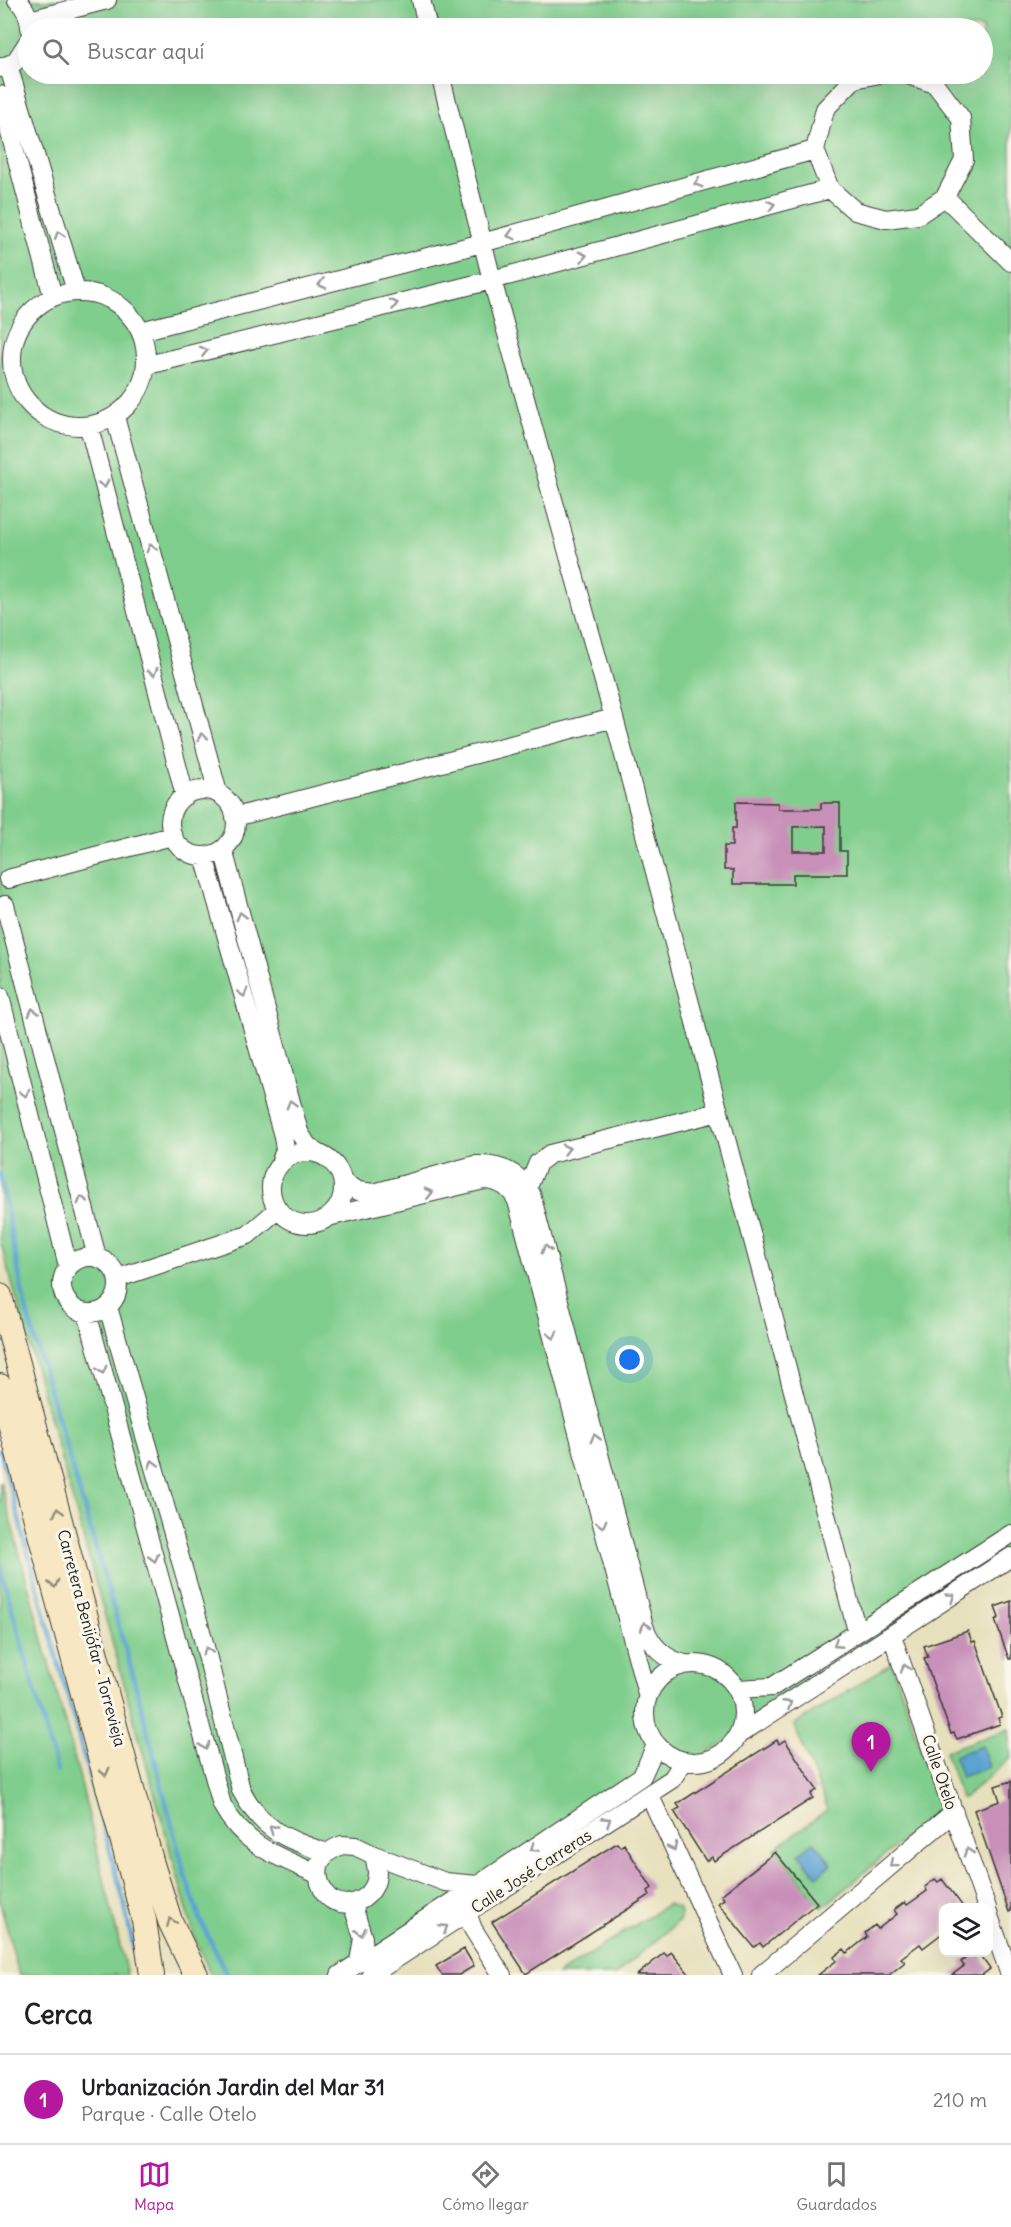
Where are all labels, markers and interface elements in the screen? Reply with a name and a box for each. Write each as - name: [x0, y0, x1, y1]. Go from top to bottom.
- search box: [18, 18, 993, 84]
- icon: search: [39, 35, 72, 68]
- text: Buscar aquí: [87, 37, 204, 65]
- one-way arrow: [694, 175, 704, 188]
- one-way arrow: [765, 200, 776, 212]
- one-way arrow: [506, 228, 516, 240]
- one-way arrow: [54, 230, 66, 241]
- one-way arrow: [577, 251, 587, 263]
- one-way arrow: [317, 277, 328, 289]
- one-way arrow: [389, 299, 399, 312]
- one-way arrow: [199, 346, 209, 359]
- one-way arrow: [96, 478, 109, 488]
- one-way arrow: [146, 544, 158, 554]
- one-way arrow: [145, 667, 158, 677]
- one-way arrow: [197, 732, 210, 742]
- one-way arrow: [236, 911, 248, 922]
- one-way arrow: [236, 987, 248, 998]
- one-way arrow: [27, 1007, 40, 1017]
- one-way arrow: [17, 1088, 30, 1098]
- one-way arrow: [286, 1099, 298, 1110]
- one-way arrow: [561, 1144, 571, 1157]
- one-way arrow: [424, 1187, 434, 1200]
- one-way arrow: [77, 1196, 89, 1206]
- one-way arrow: [541, 1244, 553, 1255]
- one-way arrow: [545, 1330, 558, 1340]
- your location: [615, 1345, 644, 1374]
- one-way arrow: [95, 1364, 107, 1375]
- one-way arrow: [590, 1433, 603, 1443]
- one-way arrow: [148, 1459, 160, 1470]
- one-way arrow: [53, 1507, 65, 1517]
- one-way arrow: [595, 1519, 608, 1529]
- street label: Carretera Benijófar - Torrevieja: [53, 1527, 131, 1749]
- one-way arrow: [146, 1553, 159, 1563]
- one-way arrow: [47, 1578, 59, 1589]
- one-way arrow: [944, 1593, 955, 1604]
- one-way arrow: [640, 1622, 652, 1632]
- one-way arrow: [833, 1637, 844, 1648]
- one-way arrow: [201, 1646, 214, 1656]
- one-way arrow: [899, 1663, 912, 1674]
- one-way arrow: [781, 1700, 792, 1711]
- pin: 1: [852, 1722, 890, 1772]
- street label: Calle Otelo: [918, 1732, 962, 1812]
- one-way arrow: [198, 1740, 210, 1751]
- one-way arrow: [97, 1767, 110, 1777]
- one-way arrow: [600, 1817, 611, 1828]
- street label: Calle José Carreras: [467, 1825, 595, 1917]
- one-way arrow: [269, 1826, 280, 1837]
- one-way arrow: [530, 1840, 540, 1852]
- one-way arrow: [665, 1841, 677, 1852]
- one-way arrow: [962, 1847, 975, 1858]
- one-way arrow: [889, 1856, 900, 1867]
- map controls: [939, 1903, 993, 1957]
- button: layers: [939, 1903, 993, 1957]
- one-way arrow: [166, 1917, 178, 1928]
- one-way arrow: [438, 1924, 449, 1935]
- one-way arrow: [354, 1927, 367, 1937]
- text: Cerca: [24, 1998, 93, 2031]
- text: Urbanización Jardin del Mar 31: [81, 2073, 385, 2101]
- text: 1: [40, 2087, 47, 2112]
- text: 210 m: [933, 2087, 987, 2112]
- text: Parque · Calle Otelo: [81, 2101, 257, 2126]
- tab: Mapa: [134, 2158, 174, 2214]
- tab: Cómo llegar: [442, 2158, 529, 2214]
- tab: Guardados: [797, 2158, 877, 2214]

